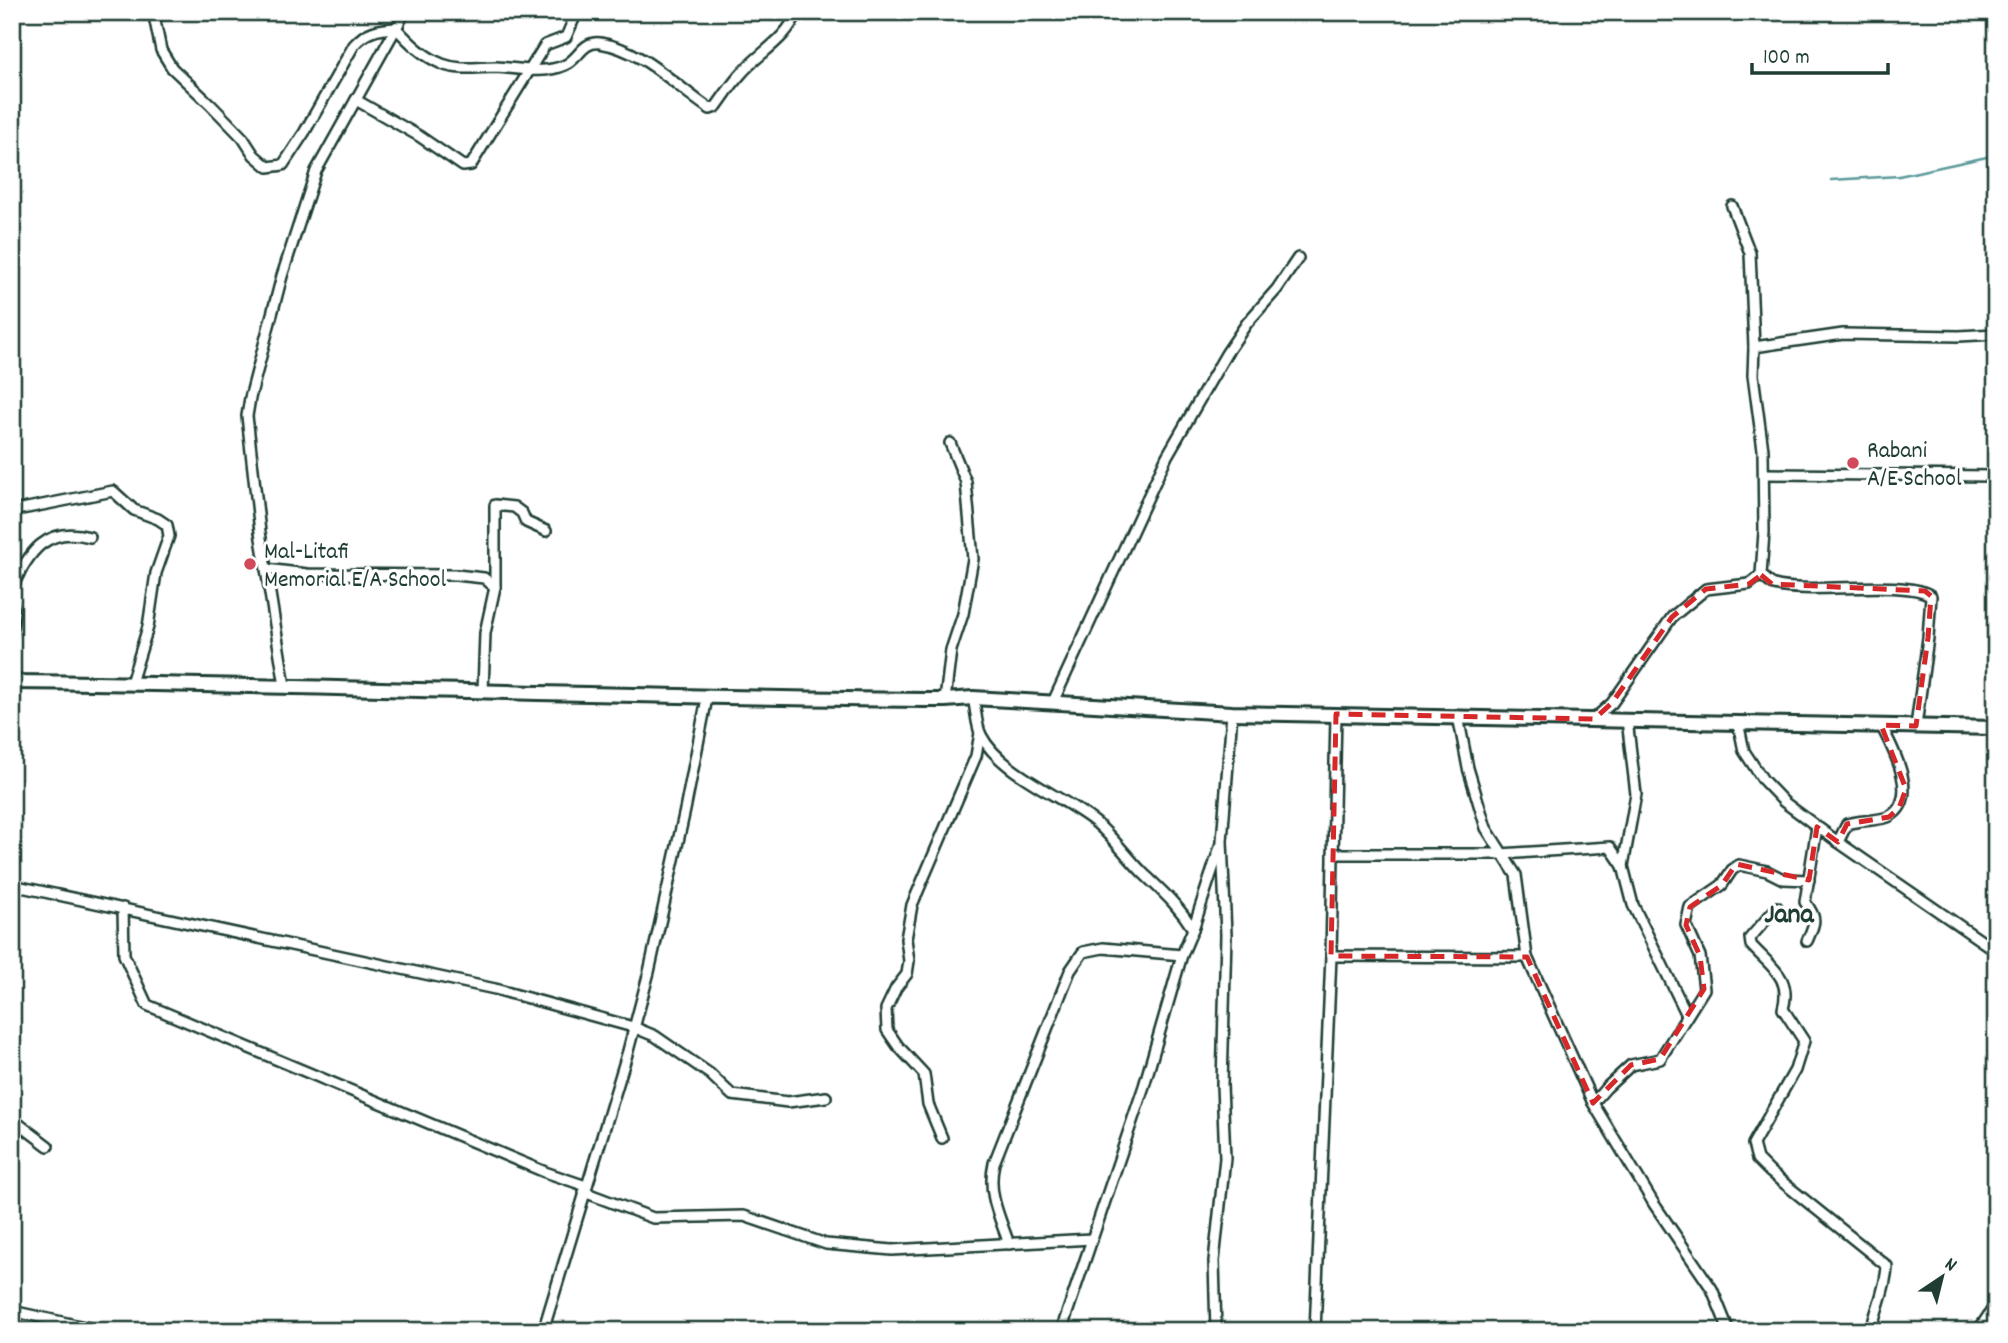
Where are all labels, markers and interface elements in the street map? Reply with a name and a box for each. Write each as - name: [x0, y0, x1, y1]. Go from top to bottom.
- scale bar: [1752, 32, 1889, 76]
- text: 100 m: [1763, 44, 1810, 74]
- place label: Rabani A/E School: [1867, 435, 1962, 497]
- marker: Rabani A/E School: [1845, 455, 1861, 471]
- place label: Mal-Litafi Memorial E/A School: [264, 536, 446, 598]
- marker: Mal-Litafi Memorial E/A School: [242, 556, 258, 572]
- district label: Jana: [1764, 897, 1815, 937]
- north arrow: [1906, 1242, 1976, 1312]
- text: N: [1938, 1252, 1961, 1280]

